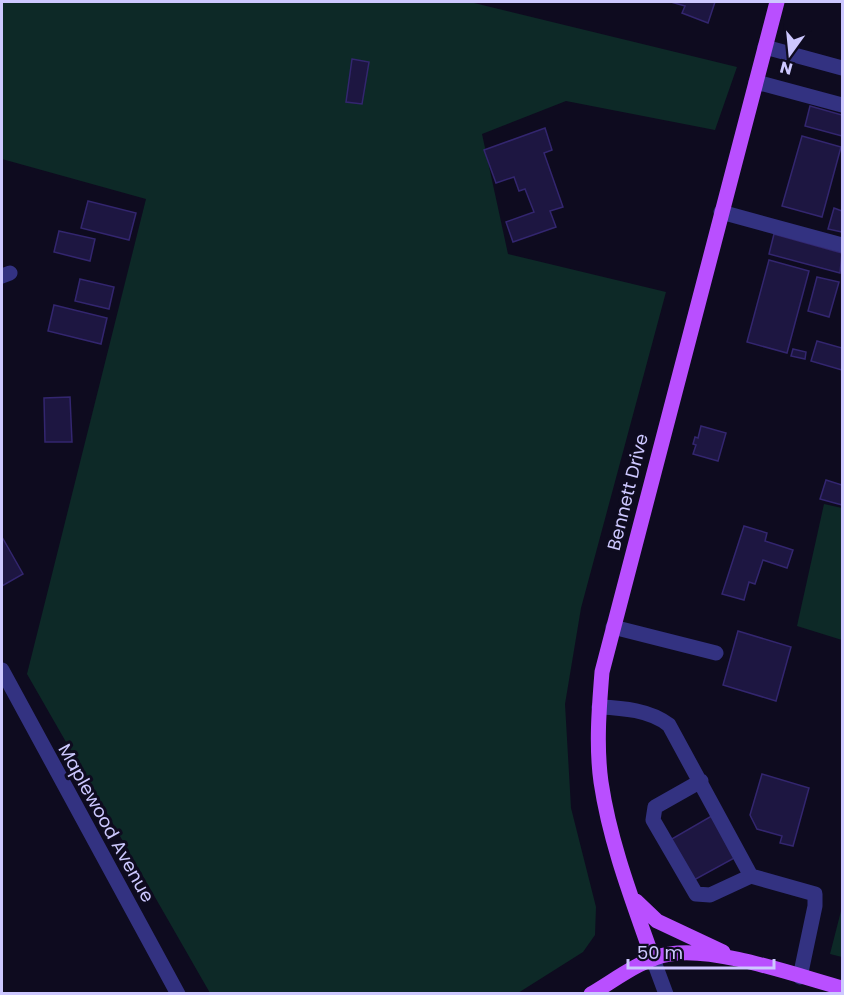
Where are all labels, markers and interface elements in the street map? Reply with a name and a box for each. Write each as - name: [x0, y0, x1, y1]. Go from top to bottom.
- north arrow: [760, 24, 820, 84]
- text: N: [777, 55, 795, 81]
- street label: Bennett Drive: [601, 431, 654, 553]
- street label: Maplewood Avenue: [52, 739, 160, 907]
- scale bar: [628, 932, 774, 970]
- text: 50 m: [637, 940, 683, 965]

